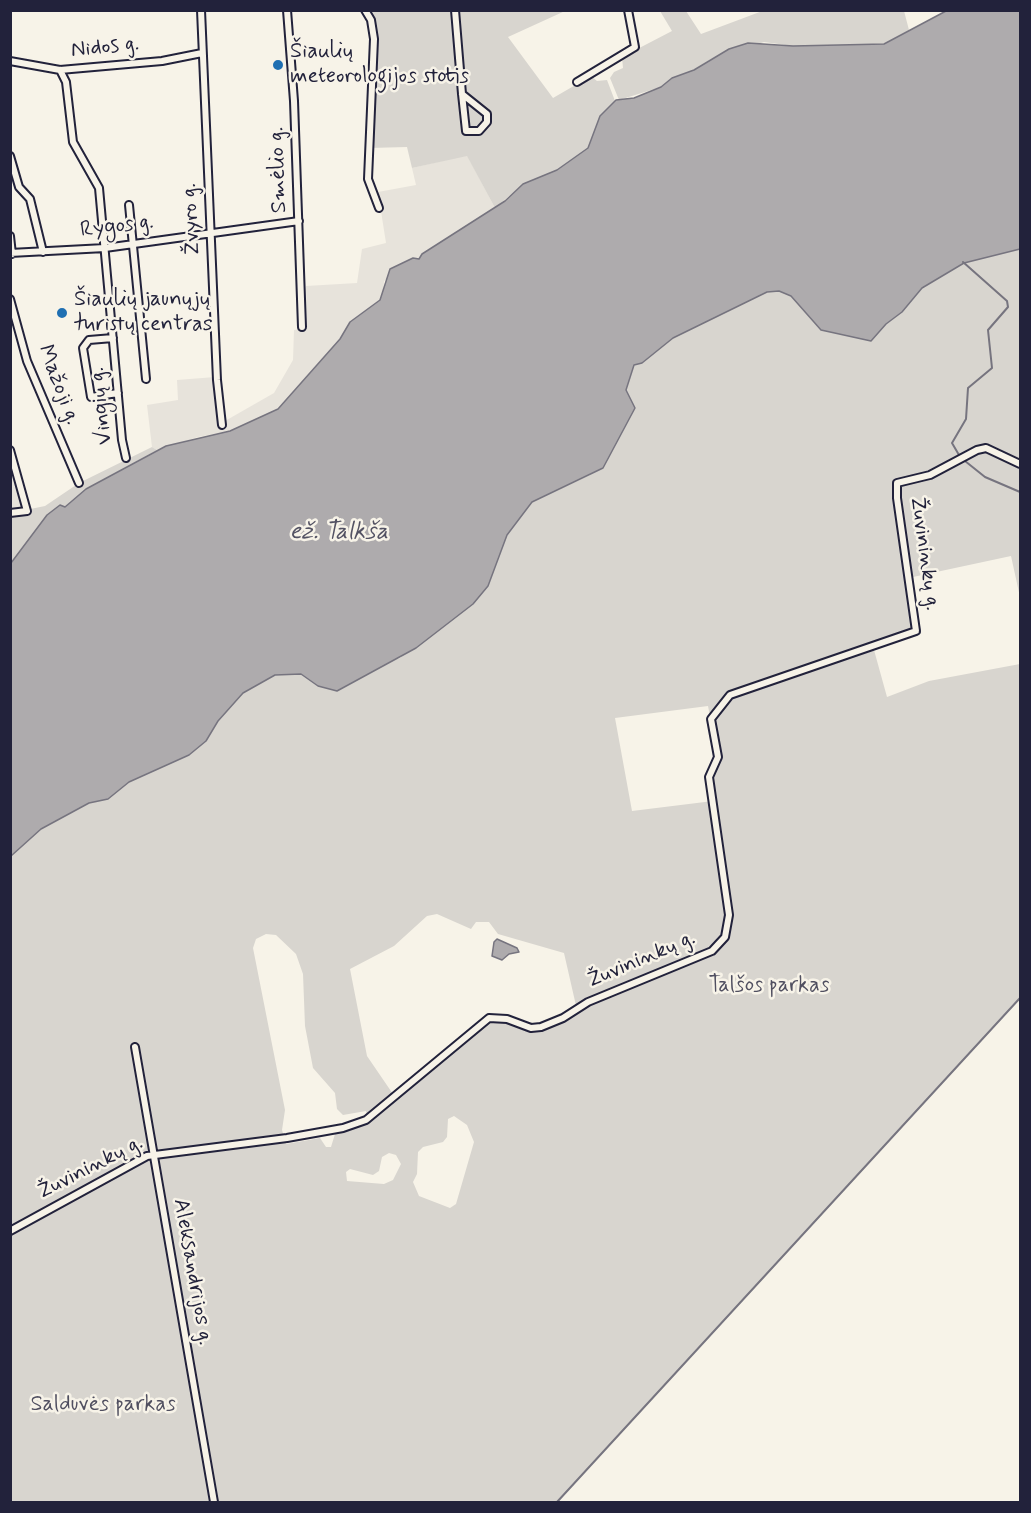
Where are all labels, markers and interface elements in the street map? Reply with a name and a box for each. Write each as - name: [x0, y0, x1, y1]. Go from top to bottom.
- street label: Nidos g.: [70, 31, 140, 65]
- place label: Šiaulių meteorologijos stotis: [290, 39, 469, 90]
- marker: Šiaulių meteorologijos stotis: [271, 58, 285, 72]
- street label: Smėlio g.: [264, 126, 294, 214]
- street label: Žvyro g.: [177, 183, 207, 255]
- street label: Rygos g.: [79, 209, 155, 245]
- place label: Šiaulių jaunųjų turistų centras: [74, 287, 213, 338]
- marker: Šiaulių jaunųjų turistų centras: [55, 306, 69, 320]
- street label: Mažoji g.: [31, 341, 85, 429]
- street label: Vingių g.: [85, 366, 119, 446]
- street label: Žuvininkų g.: [903, 496, 945, 612]
- water label: ež. Talkša: [290, 519, 388, 547]
- street label: Žuvininkų g.: [584, 926, 700, 994]
- park label: Talšos parkas: [709, 973, 829, 999]
- street label: Žuvininkų g.: [34, 1130, 148, 1206]
- street label: Aleksandrijos g.: [166, 1197, 218, 1347]
- park label: Salduvės parkas: [30, 1392, 176, 1418]

